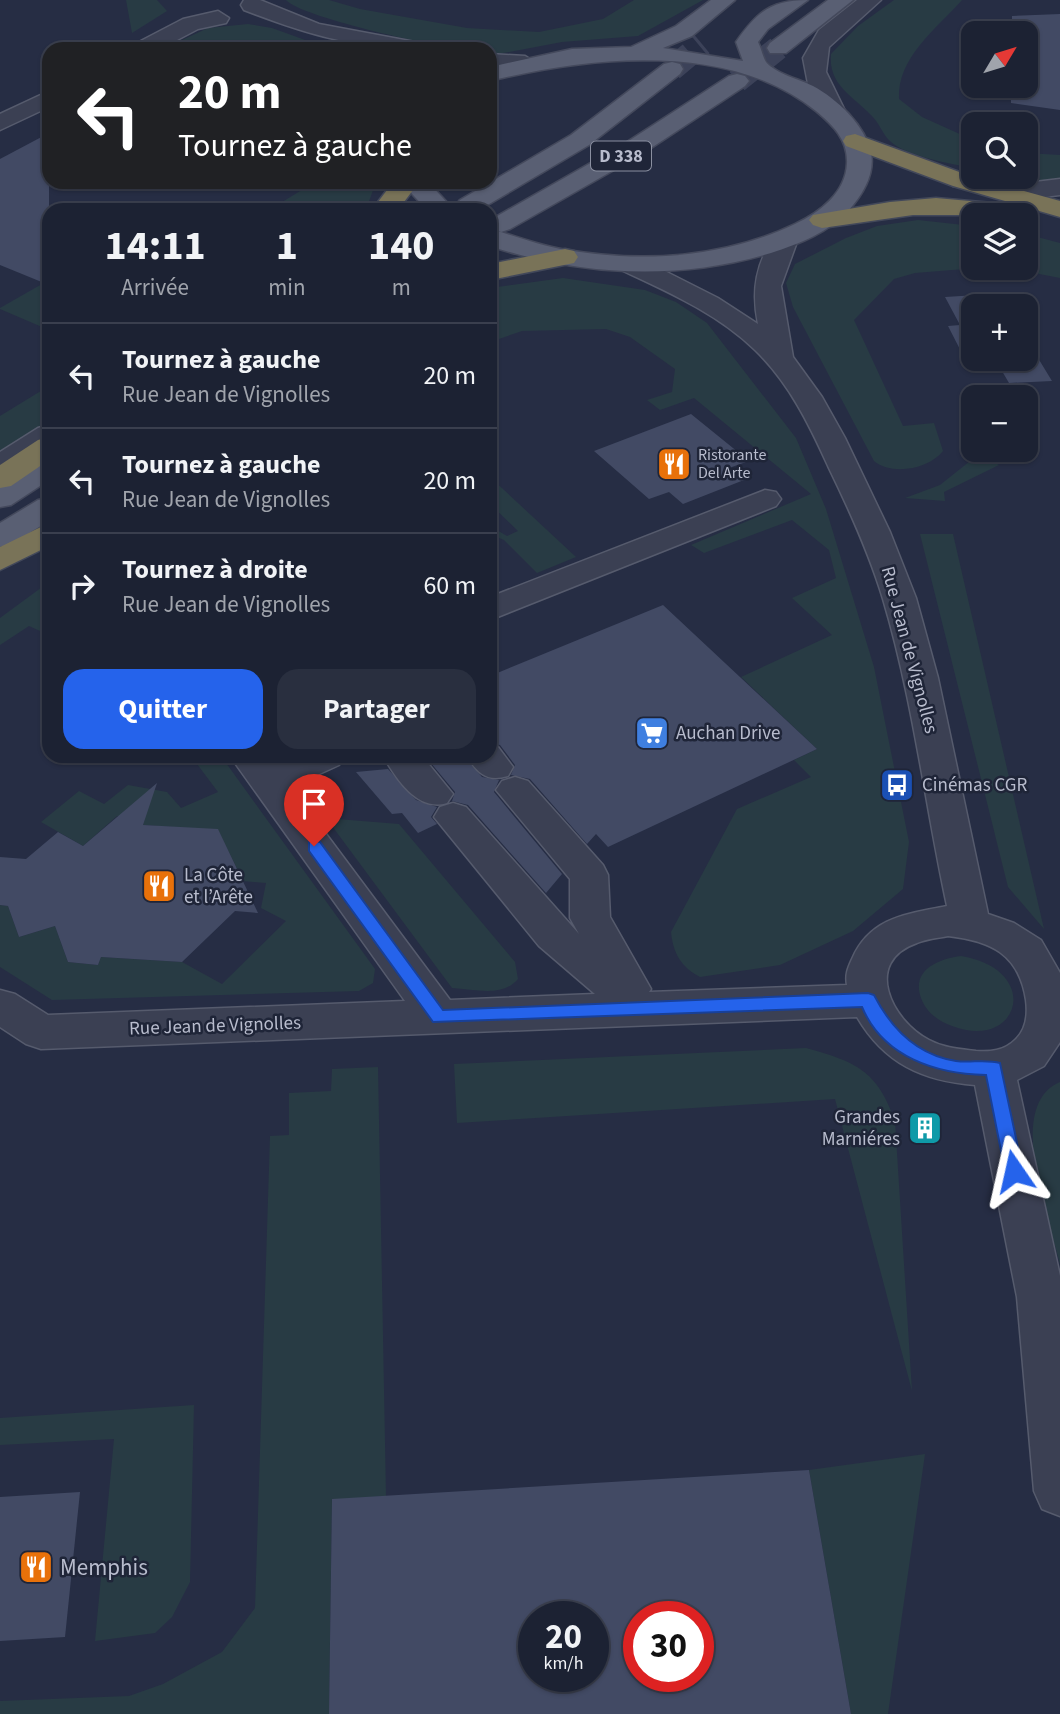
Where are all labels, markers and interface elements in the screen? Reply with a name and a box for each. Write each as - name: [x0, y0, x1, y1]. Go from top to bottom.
- north arrow: [961, 21, 1038, 98]
- map controls: [961, 21, 1038, 462]
- text: 20 m: [178, 58, 282, 128]
- icon: left: [63, 70, 154, 161]
- button: search: [961, 112, 1038, 189]
- text: Tournez à gauche: [178, 123, 412, 169]
- road number: D 338: [591, 141, 651, 170]
- button: layers: [961, 203, 1038, 280]
- text: 14:11: [104, 216, 206, 276]
- text: 1: [276, 216, 298, 276]
- text: 140: [368, 216, 435, 276]
- text: Arrivée: [121, 271, 189, 304]
- text: min: [268, 271, 306, 304]
- text: m: [392, 271, 411, 304]
- button: +: [961, 294, 1038, 371]
- text: Tournez à gauche: [122, 341, 321, 378]
- icon: left: [63, 357, 101, 395]
- text: 20 m: [423, 357, 476, 394]
- text: Rue Jean de Vignolles: [122, 378, 330, 411]
- button: −: [961, 385, 1038, 462]
- place label: Ristorante Del Arte: [698, 444, 766, 484]
- restaurant icon: Ristorante Del Arte: [655, 445, 693, 483]
- text: Tournez à gauche: [122, 446, 321, 483]
- icon: left: [63, 462, 101, 500]
- text: 20 m: [423, 462, 476, 499]
- text: Rue Jean de Vignolles: [122, 483, 330, 516]
- text: Tournez à droite: [122, 551, 308, 588]
- street label: Rue Jean de Vignolles: [874, 563, 944, 737]
- icon: right: [63, 567, 101, 605]
- text: 60 m: [423, 567, 476, 604]
- text: Rue Jean de Vignolles: [122, 588, 330, 621]
- button: Quitter: [63, 669, 263, 749]
- button: Partager: [277, 669, 476, 749]
- supermarket icon: Auchan Drive: [633, 714, 671, 752]
- place label: Auchan Drive: [676, 720, 780, 747]
- bus stop icon: Cinémas CGR: [878, 766, 916, 804]
- place label: Cinémas CGR: [922, 772, 1027, 799]
- pin: [284, 774, 344, 846]
- icon: arrive: [295, 785, 333, 823]
- place label: La Côte et l’Arête: [184, 862, 253, 911]
- restaurant icon: La Côte et l’Arête: [140, 867, 178, 905]
- street label: Rue Jean de Vignolles: [129, 1010, 301, 1042]
- place label: Grandes Marniéres: [822, 1104, 900, 1153]
- building icon: Grandes Marniéres: [906, 1109, 944, 1147]
- position arrow: [977, 1134, 1051, 1208]
- restaurant icon: Memphis: [17, 1548, 55, 1586]
- place label: Memphis: [60, 1551, 148, 1584]
- speed limit sign: 30: [623, 1601, 714, 1692]
- text: 20: [545, 1612, 582, 1662]
- text: km/h: [544, 1651, 583, 1676]

